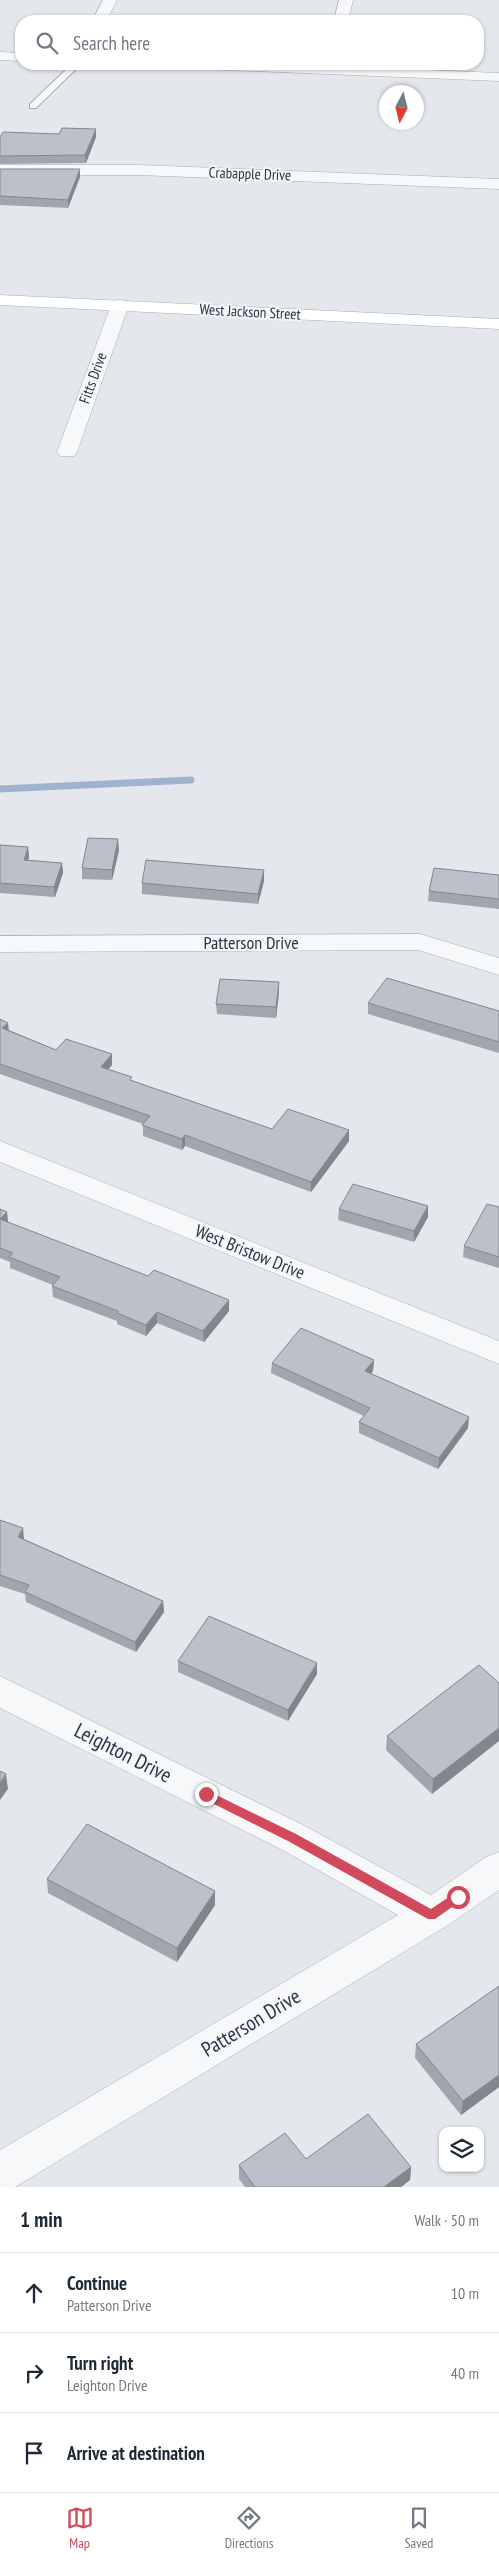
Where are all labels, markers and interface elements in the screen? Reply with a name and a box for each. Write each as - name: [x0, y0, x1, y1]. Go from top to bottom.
- search box: [15, 15, 484, 70]
- icon: search: [33, 29, 61, 57]
- text: Search here: [73, 31, 150, 55]
- north arrow: [379, 85, 424, 130]
- street label: Crabapple Drive: [208, 163, 292, 184]
- street label: West Jackson Street: [199, 299, 301, 324]
- street label: Fitts Drive: [75, 350, 111, 406]
- street label: Patterson Drive: [203, 931, 299, 954]
- street label: West Bristow Drive: [192, 1219, 308, 1284]
- street label: Leighton Drive: [70, 1716, 177, 1789]
- route end: [195, 1783, 218, 1806]
- route start: [447, 1886, 470, 1909]
- street label: Patterson Drive: [196, 1982, 305, 2063]
- map controls: [439, 2127, 484, 2172]
- button: layers: [439, 2127, 484, 2172]
- text: 1 min: [20, 2206, 62, 2233]
- text: Walk · 50 m: [414, 2210, 479, 2230]
- text: Continue: [67, 2271, 127, 2295]
- icon: ahead: [20, 2279, 48, 2307]
- text: 10 m: [451, 2283, 479, 2303]
- text: Patterson Drive: [67, 2295, 152, 2315]
- text: Turn right: [67, 2351, 133, 2375]
- icon: right: [20, 2359, 48, 2387]
- text: 40 m: [451, 2363, 479, 2383]
- text: Leighton Drive: [67, 2375, 148, 2395]
- icon: arrive: [20, 2439, 48, 2467]
- text: Arrive at destination: [67, 2441, 205, 2465]
- tab: Map: [66, 2504, 94, 2552]
- tab: Directions: [225, 2504, 273, 2552]
- tab: Saved: [405, 2504, 433, 2552]

